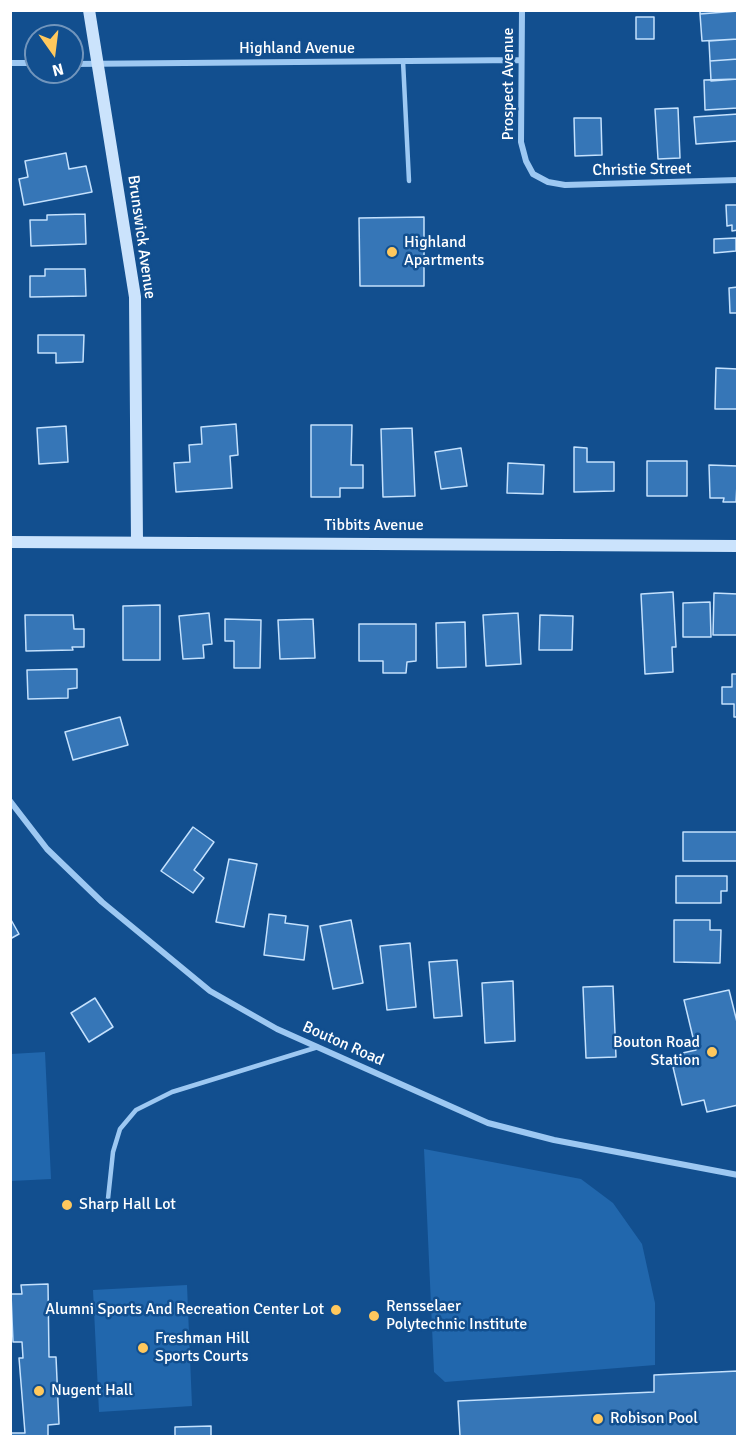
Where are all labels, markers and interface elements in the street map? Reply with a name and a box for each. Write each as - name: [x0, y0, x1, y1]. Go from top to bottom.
- north arrow: [24, 24, 84, 84]
- street label: Prospect Avenue: [499, 28, 519, 140]
- street label: Highland Avenue: [239, 39, 355, 59]
- text: N: [50, 58, 66, 81]
- street label: Christie Street: [592, 160, 692, 180]
- street label: Brunswick Avenue: [123, 174, 159, 300]
- place label: Highland Apartments: [404, 233, 484, 271]
- marker: Highland Apartments: [385, 245, 399, 259]
- street label: Tibbits Avenue: [324, 516, 424, 536]
- street label: Bouton Road: [299, 1018, 387, 1070]
- place label: Bouton Road Station: [613, 1033, 700, 1071]
- marker: Bouton Road Station: [705, 1045, 719, 1059]
- place label: Sharp Hall Lot: [79, 1195, 176, 1215]
- marker: Sharp Hall Lot: [60, 1198, 74, 1212]
- place label: Rensselaer Polytechnic Institute: [386, 1297, 527, 1335]
- place label: Alumni Sports And Recreation Center Lot: [45, 1300, 324, 1320]
- marker: Alumni Sports And Recreation Center Lot: [329, 1303, 343, 1317]
- marker: Rensselaer Polytechnic Institute: [367, 1309, 381, 1323]
- place label: Freshman Hill Sports Courts: [155, 1329, 250, 1367]
- marker: Freshman Hill Sports Courts: [136, 1341, 150, 1355]
- place label: Nugent Hall: [51, 1381, 133, 1401]
- marker: Nugent Hall: [32, 1384, 46, 1398]
- place label: Robison Pool: [610, 1409, 698, 1429]
- marker: Robison Pool: [591, 1412, 605, 1426]

